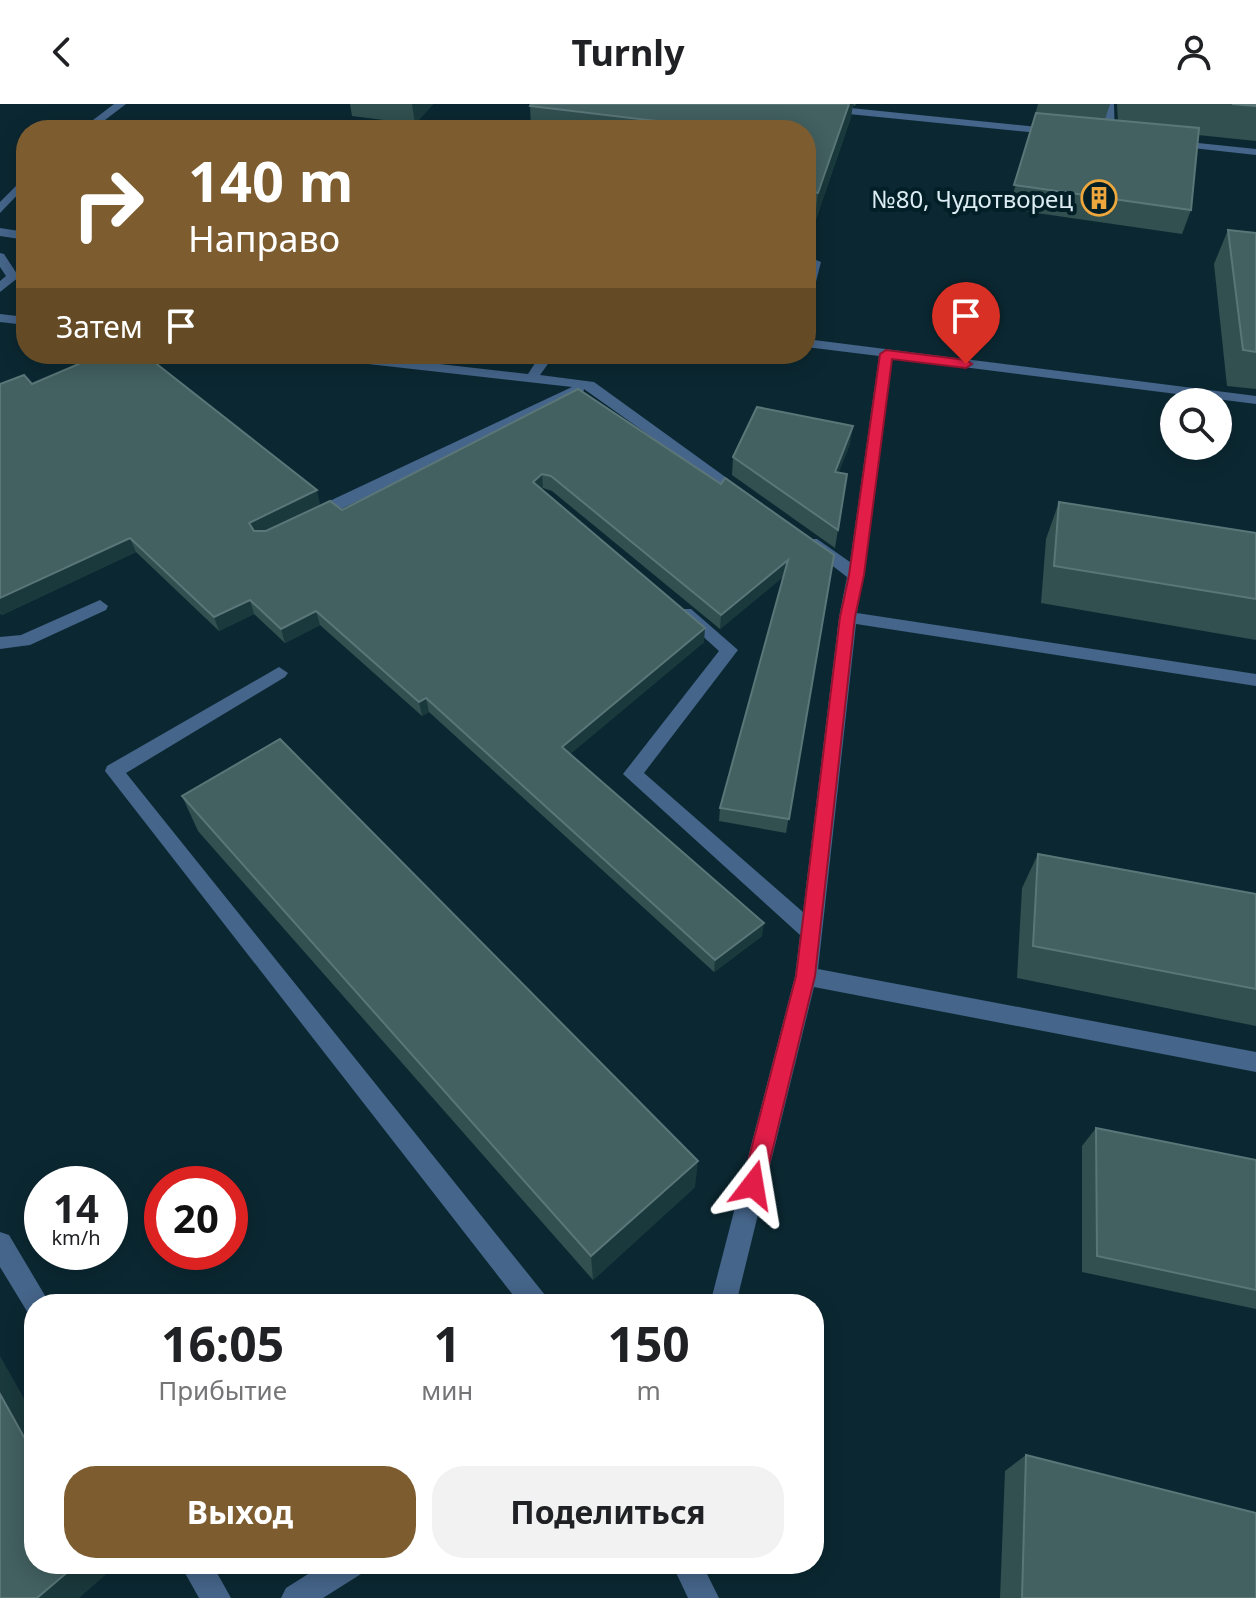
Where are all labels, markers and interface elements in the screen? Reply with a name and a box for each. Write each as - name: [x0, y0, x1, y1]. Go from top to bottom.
- text: Turnly: [571, 28, 685, 77]
- icon: back: [40, 30, 84, 74]
- icon: person: [1172, 30, 1216, 74]
- text: 140 m: [188, 142, 353, 218]
- icon: right: [56, 152, 160, 256]
- building icon: №80, Чудотворец: [1080, 179, 1118, 217]
- place label: №80, Чудотворец: [871, 182, 1073, 215]
- text: Направо: [188, 214, 340, 263]
- pin: [932, 282, 1000, 364]
- icon: arrive: [944, 294, 988, 338]
- icon: arrive: [159, 304, 203, 348]
- text: Затем: [56, 306, 143, 347]
- map controls: [1160, 388, 1232, 460]
- button: search: [1160, 388, 1232, 460]
- position arrow: [711, 1143, 795, 1227]
- speed limit sign: 20: [144, 1166, 248, 1270]
- text: 14: [53, 1180, 99, 1235]
- text: km/h: [51, 1224, 101, 1251]
- text: 16:05: [161, 1311, 284, 1376]
- text: 1: [433, 1311, 461, 1376]
- text: 150: [607, 1311, 690, 1376]
- text: Прибытие: [158, 1372, 287, 1408]
- text: мин: [421, 1372, 473, 1408]
- text: m: [636, 1372, 661, 1408]
- button: Выход: [64, 1466, 416, 1558]
- button: Поделиться: [432, 1466, 784, 1558]

